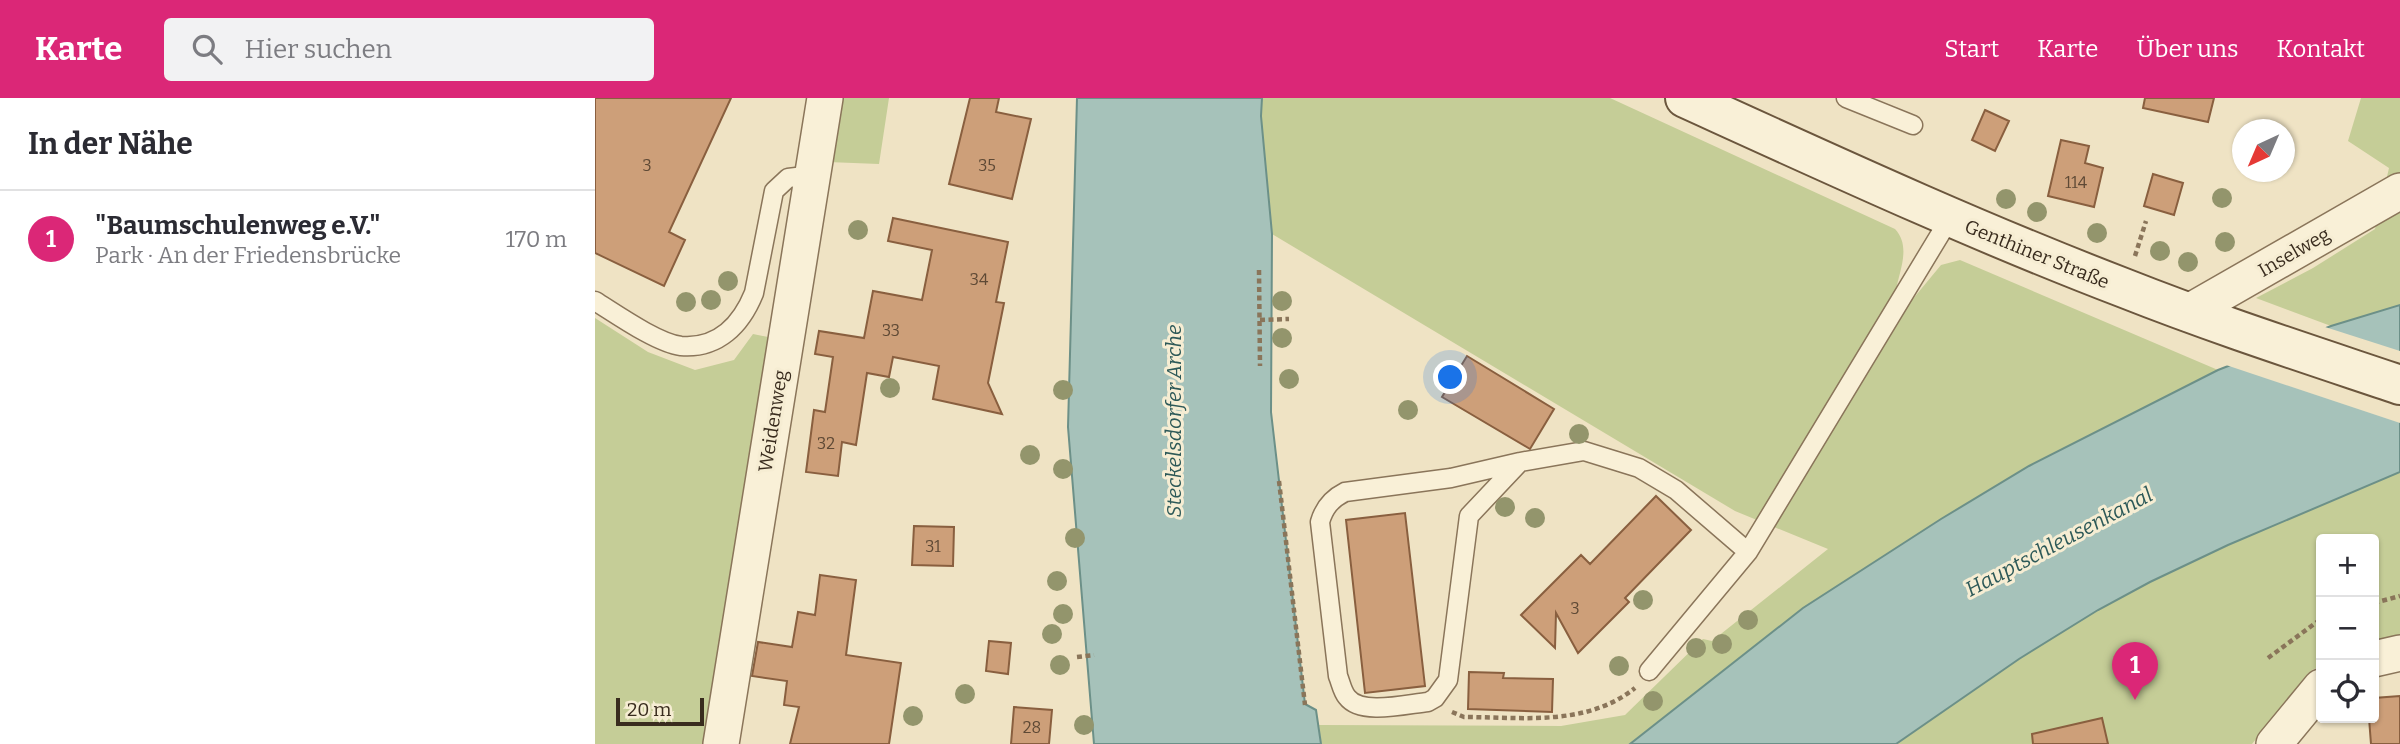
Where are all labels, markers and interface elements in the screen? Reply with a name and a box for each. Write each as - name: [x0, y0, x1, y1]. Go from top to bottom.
- search box: [164, 18, 654, 81]
- text: Karte: [35, 29, 122, 69]
- icon: search: [188, 30, 226, 68]
- text: Hier suchen: [244, 34, 392, 65]
- text: Start: [1944, 35, 1999, 63]
- text: Karte: [2037, 35, 2099, 63]
- text: Über uns: [2137, 35, 2239, 63]
- text: Kontakt: [2277, 35, 2365, 63]
- north arrow: [2232, 119, 2295, 182]
- text: In der Nähe: [28, 126, 193, 162]
- house number: 3: [642, 156, 652, 175]
- house number: 35: [978, 156, 996, 175]
- house number: 114: [2065, 173, 2088, 192]
- text: "Baumschulenweg e.V.": [95, 210, 381, 241]
- street label: Genthiner Straße: [1961, 215, 2113, 293]
- street label: Inselweg: [2254, 222, 2334, 282]
- text: 1: [46, 225, 56, 253]
- text: 170 m: [505, 225, 567, 253]
- text: Park · An der Friedensbrücke: [95, 241, 401, 269]
- house number: 34: [970, 270, 989, 289]
- house number: 33: [882, 321, 900, 340]
- water label: Steckelsdorfer Arche: [1161, 324, 1187, 517]
- your location: [1433, 360, 1467, 394]
- street label: Weidenweg: [754, 368, 792, 474]
- house number: 32: [817, 434, 835, 453]
- water label: Hauptschleusenkanal: [1961, 481, 2157, 602]
- map controls: [2316, 534, 2379, 723]
- button: +: [2316, 534, 2379, 597]
- house number: 31: [925, 537, 941, 556]
- button: −: [2316, 597, 2379, 660]
- house number: 3: [1570, 599, 1580, 618]
- pin: 1: [2112, 642, 2158, 700]
- button: locate: [2316, 660, 2379, 723]
- scale bar: [616, 695, 703, 727]
- text: 20 m: [627, 698, 671, 721]
- house number: 28: [1023, 718, 1041, 737]

